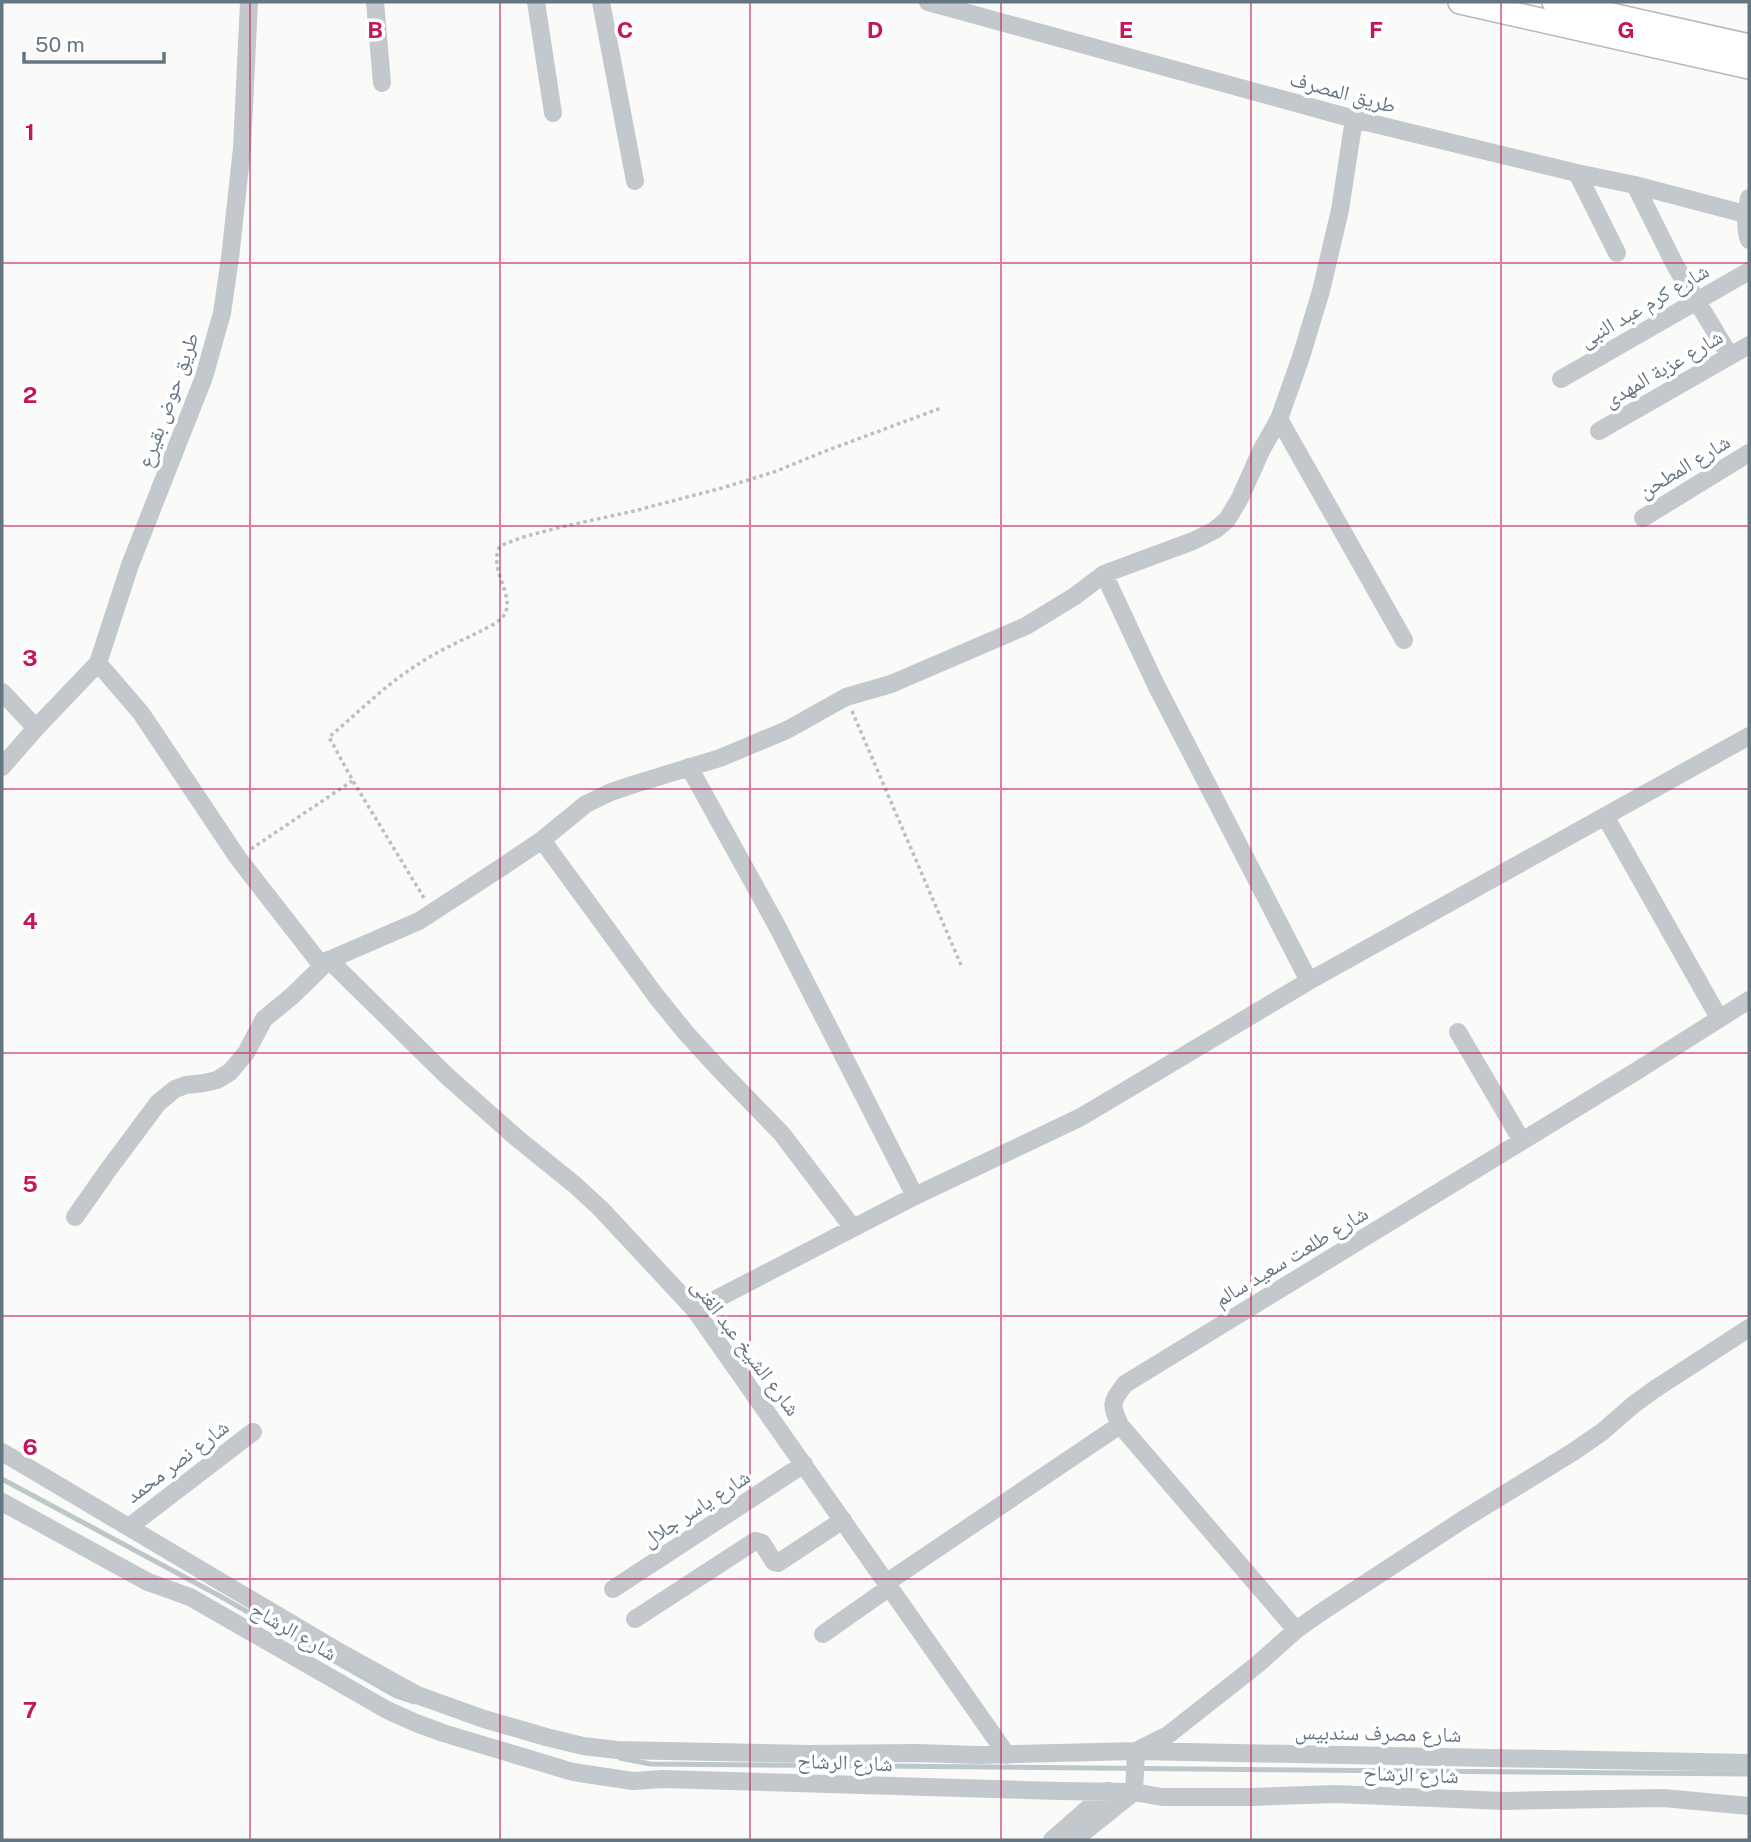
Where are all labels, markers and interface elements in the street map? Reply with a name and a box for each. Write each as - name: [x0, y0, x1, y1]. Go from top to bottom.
- text: B: [367, 16, 383, 43]
- text: C: [617, 16, 633, 43]
- text: D: [867, 16, 883, 43]
- text: E: [1119, 16, 1133, 43]
- text: F: [1369, 16, 1383, 43]
- text: G: [1617, 16, 1635, 43]
- scale bar: [24, 21, 164, 65]
- text: 50 m: [35, 32, 85, 57]
- street label: طريق المصرف: [1287, 66, 1399, 119]
- text: 1: [25, 118, 35, 145]
- street label: شارع كرم عبد النبى: [1575, 258, 1714, 354]
- street label: شارع عزبة المهدى: [1599, 324, 1728, 413]
- street label: طريق حوض بقيرع: [132, 329, 205, 471]
- text: 2: [23, 381, 37, 408]
- street label: شارع المطحن: [1634, 429, 1735, 504]
- text: 3: [22, 644, 38, 671]
- text: 4: [22, 907, 38, 934]
- text: 5: [22, 1170, 38, 1197]
- street label: شارع طلعت سعيد سالم: [1210, 1200, 1373, 1313]
- street label: شارع الشيخ عبد الغنى: [685, 1273, 806, 1421]
- street label: شارع نصر محمد: [120, 1414, 234, 1509]
- text: 6: [22, 1433, 38, 1460]
- street label: شارع ياسر جلال: [637, 1464, 755, 1553]
- street label: شارع الرشاح: [246, 1596, 342, 1667]
- text: 7: [23, 1696, 37, 1723]
- street label: شارع مصرف سندبيس: [1294, 1719, 1462, 1748]
- street label: شارع الرشاح: [797, 1748, 893, 1777]
- street label: شارع الرشاح: [1363, 1760, 1459, 1789]

